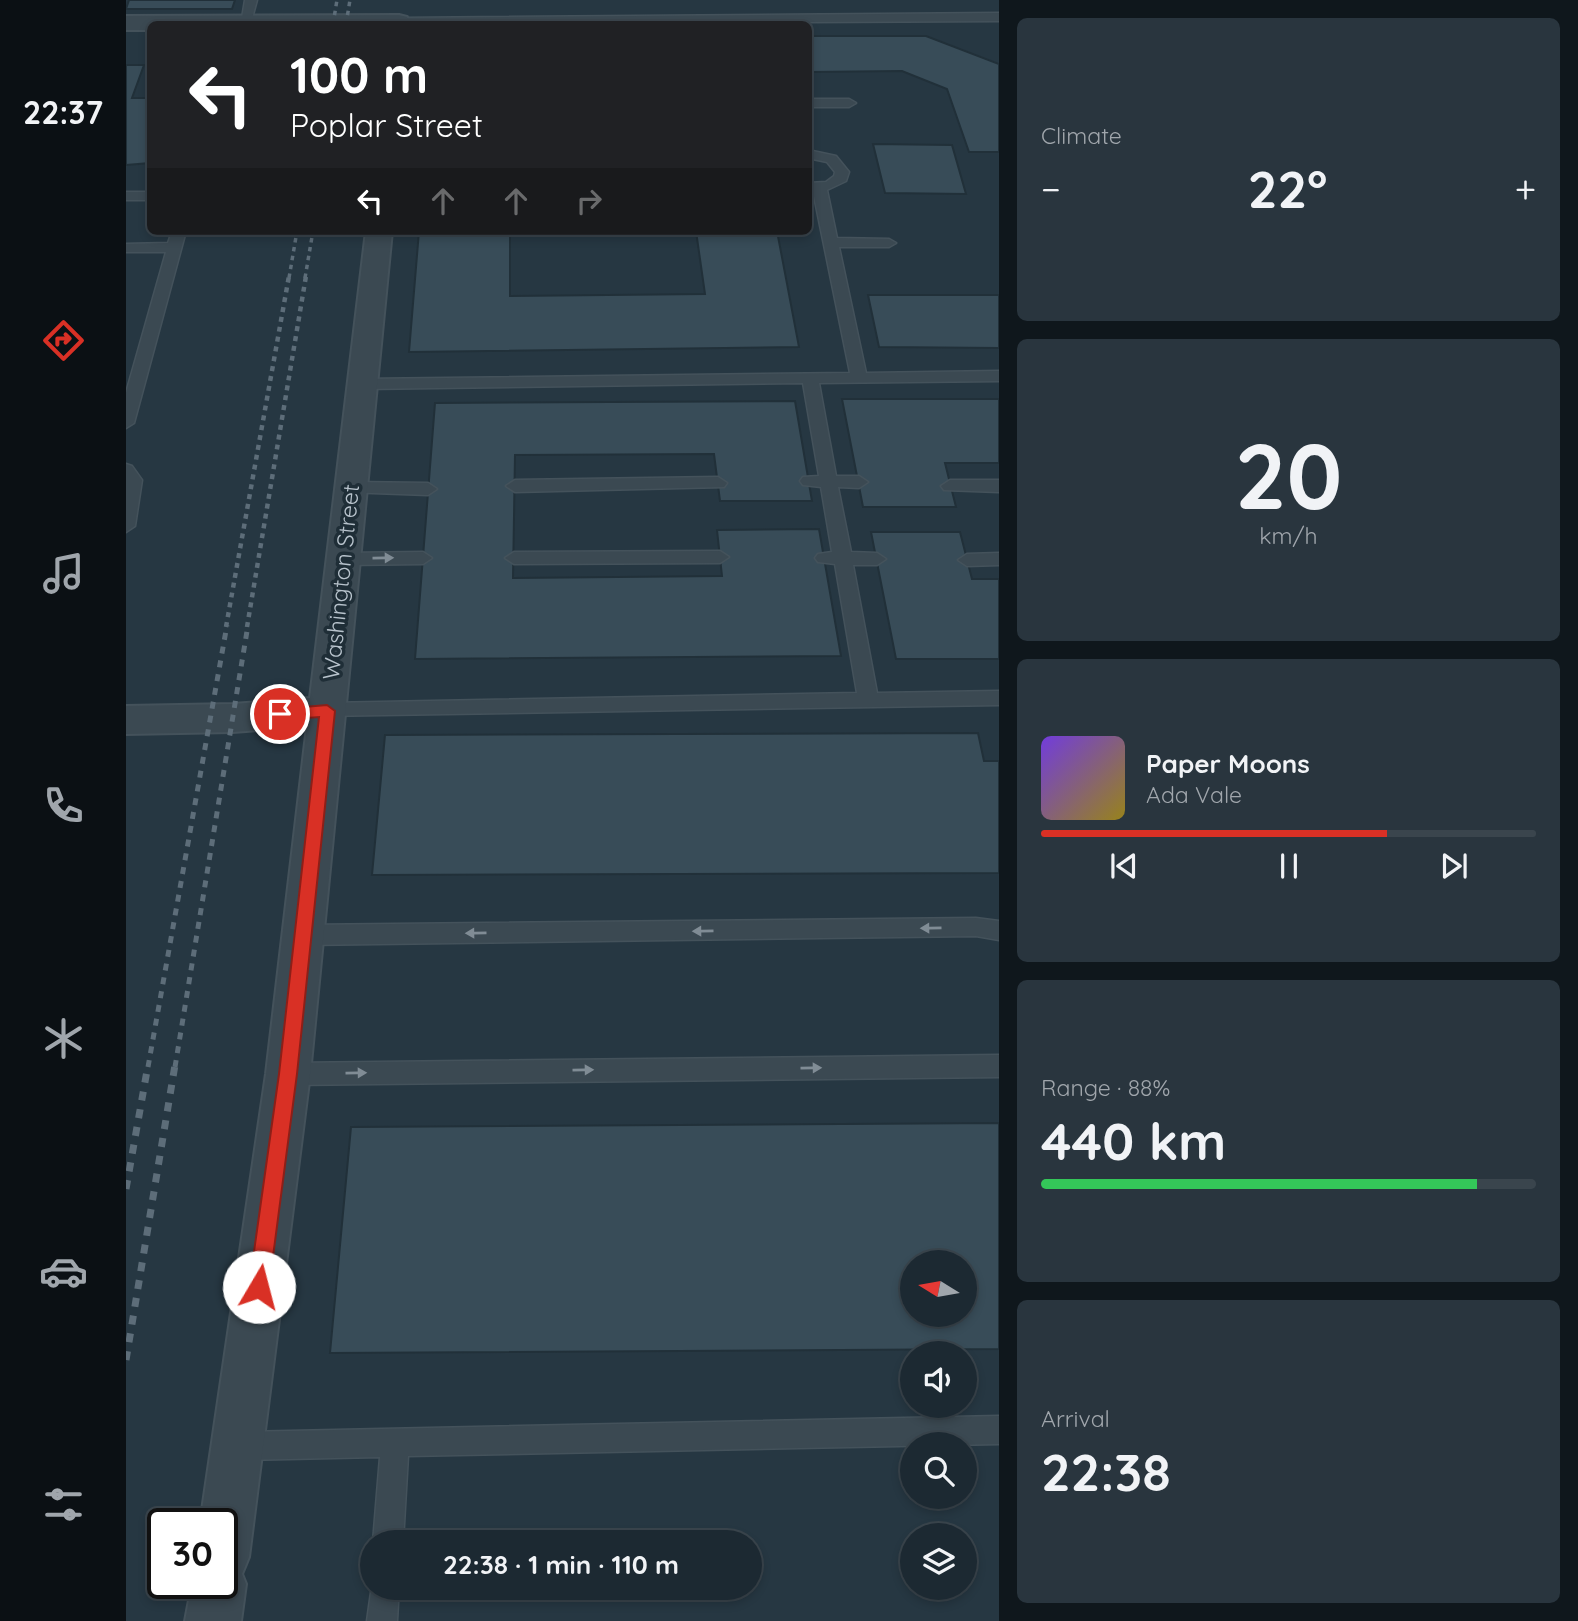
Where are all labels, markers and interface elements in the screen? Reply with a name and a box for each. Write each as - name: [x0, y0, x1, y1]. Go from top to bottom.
- text: 100 m: [290, 44, 428, 105]
- icon: left: [175, 49, 266, 140]
- text: 22:37: [23, 92, 103, 132]
- text: Poplar Street: [290, 105, 483, 145]
- text: Climate: [1041, 121, 1122, 150]
- text: 22°: [1248, 156, 1327, 221]
- text: −: [1041, 165, 1061, 213]
- text: +: [1515, 165, 1536, 213]
- icon: left: [351, 182, 389, 220]
- icon: ahead: [424, 182, 462, 220]
- icon: ahead: [497, 182, 535, 220]
- icon: right: [570, 182, 608, 220]
- icon: directions: [39, 316, 88, 365]
- text: 20: [1235, 418, 1342, 532]
- street label: Washington Street: [316, 483, 365, 681]
- text: km/h: [1259, 521, 1318, 550]
- icon: music: [39, 549, 88, 598]
- one-way arrow: [373, 552, 395, 564]
- pin: [250, 684, 310, 744]
- icon: arrive: [261, 695, 299, 733]
- text: Paper Moons: [1146, 747, 1310, 780]
- text: Ada Vale: [1146, 780, 1242, 809]
- icon: phone: [39, 781, 88, 830]
- icon: previous: [1105, 847, 1143, 885]
- icon: pause: [1270, 847, 1308, 885]
- icon: next: [1435, 847, 1473, 885]
- one-way arrow: [920, 922, 942, 934]
- one-way arrow: [692, 925, 714, 937]
- one-way arrow: [465, 927, 487, 939]
- icon: climate: [39, 1014, 88, 1063]
- one-way arrow: [800, 1062, 822, 1074]
- one-way arrow: [573, 1065, 595, 1076]
- one-way arrow: [345, 1067, 367, 1079]
- text: Range · 88%: [1041, 1073, 1170, 1102]
- text: 440 km: [1041, 1108, 1226, 1173]
- icon: car: [39, 1247, 88, 1296]
- position arrow: [222, 1250, 296, 1324]
- north arrow: [900, 1250, 976, 1326]
- map controls: [900, 1250, 977, 1600]
- button: sound: [900, 1341, 977, 1418]
- text: Arrival: [1041, 1404, 1110, 1433]
- button: search: [900, 1432, 977, 1509]
- text: 22:38: [1041, 1439, 1171, 1504]
- icon: filters: [39, 1480, 88, 1529]
- speed limit sign: 30: [147, 1508, 238, 1599]
- button: layers: [900, 1523, 977, 1600]
- text: 22:38 · 1 min · 110 m: [443, 1548, 679, 1581]

